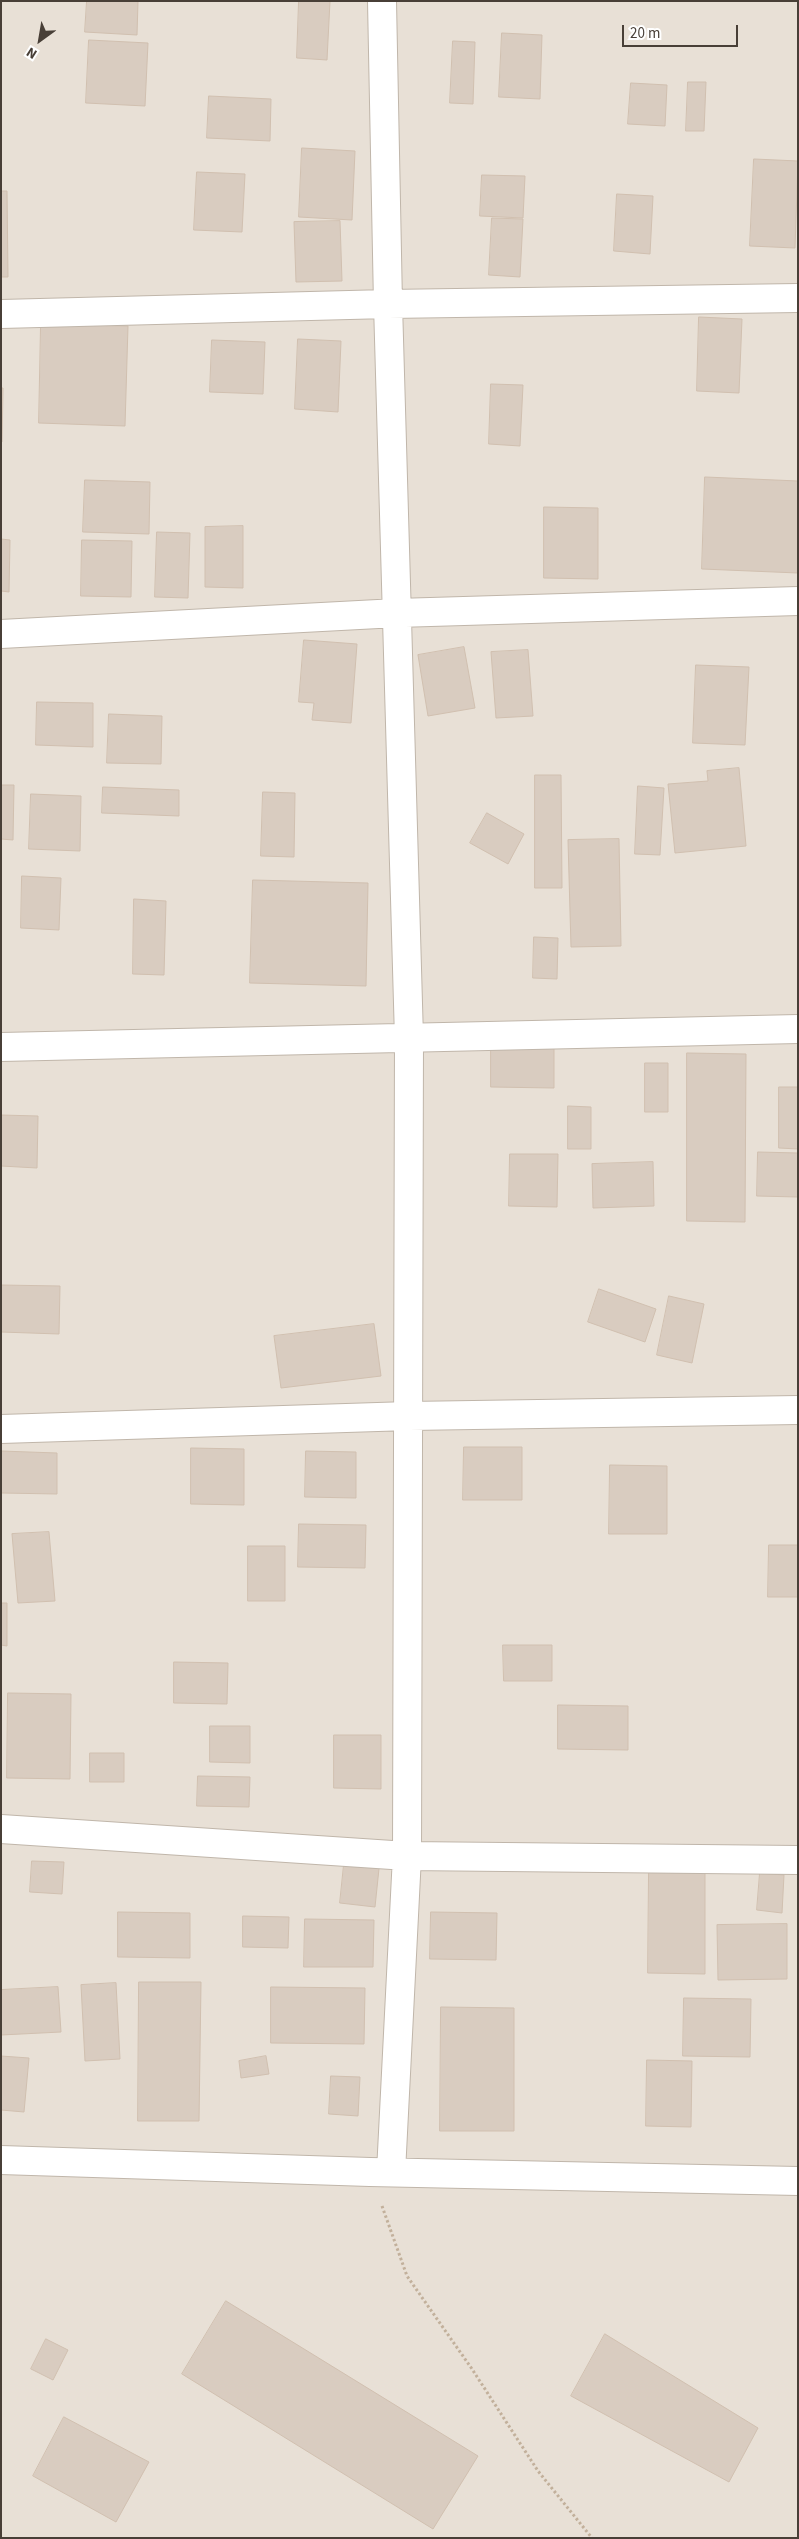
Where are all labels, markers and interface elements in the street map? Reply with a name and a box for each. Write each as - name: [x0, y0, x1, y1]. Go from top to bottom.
- north arrow: [15, 15, 65, 65]
- scale bar: [624, 15, 740, 47]
- text: 20 m: [630, 23, 660, 44]
- text: N: [23, 42, 41, 64]

